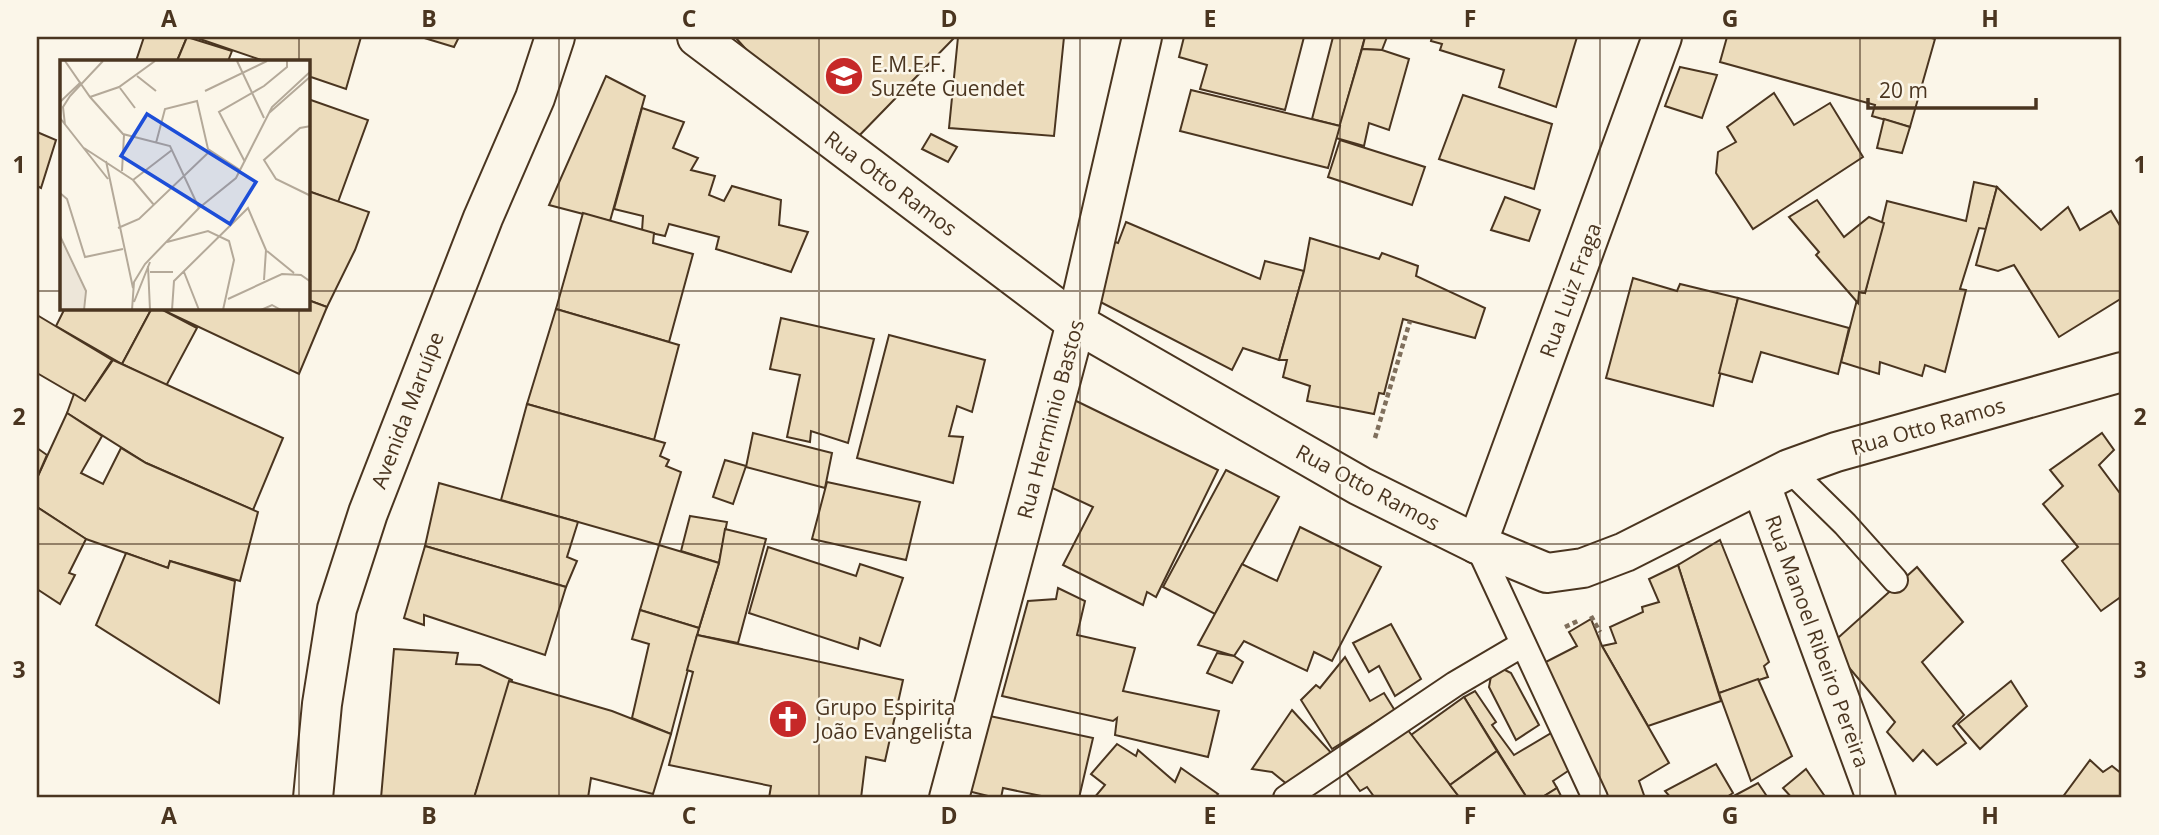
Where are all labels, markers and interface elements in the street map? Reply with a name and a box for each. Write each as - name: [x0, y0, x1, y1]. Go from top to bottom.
- text: A: [161, 2, 177, 34]
- text: B: [421, 2, 437, 34]
- text: C: [682, 2, 696, 34]
- text: D: [940, 2, 958, 34]
- text: E: [1204, 2, 1216, 34]
- text: F: [1464, 2, 1476, 34]
- text: G: [1722, 2, 1738, 34]
- text: H: [1981, 2, 1999, 34]
- place label: E.M.E.F. Suzete Cuendet: [871, 50, 1025, 102]
- school or university icon: E.M.E.F. Suzete Cuendet: [823, 55, 865, 97]
- inset map: [60, 60, 310, 310]
- scale bar: [1868, 66, 2036, 110]
- text: 20 m: [1879, 76, 1928, 104]
- street label: Rua Otto Ramos: [819, 124, 963, 242]
- text: 1: [12, 148, 26, 180]
- text: 1: [2133, 148, 2147, 180]
- street label: Rua Luiz Fraga: [1533, 219, 1607, 361]
- street label: Rua Herminio Bastos: [1010, 316, 1090, 522]
- street label: Avenida Maruípe: [364, 328, 450, 492]
- street label: Rua Otto Ramos: [1848, 391, 2008, 461]
- text: 2: [12, 400, 26, 432]
- text: 2: [2133, 400, 2147, 432]
- street label: Rua Otto Ramos: [1291, 437, 1445, 537]
- street label: Rua Manoel Ribeiro Pereira: [1759, 511, 1877, 771]
- text: 3: [12, 653, 26, 685]
- text: 3: [2133, 653, 2147, 685]
- place label: Grupo Espirita João Evangelista: [813, 693, 973, 745]
- church icon: Grupo Espirita João Evangelista: [767, 698, 809, 740]
- text: A: [161, 799, 177, 831]
- text: B: [421, 799, 437, 831]
- text: C: [682, 799, 696, 831]
- text: D: [940, 799, 958, 831]
- text: E: [1204, 799, 1216, 831]
- text: F: [1464, 799, 1476, 831]
- text: G: [1722, 799, 1738, 831]
- text: H: [1981, 799, 1999, 831]

